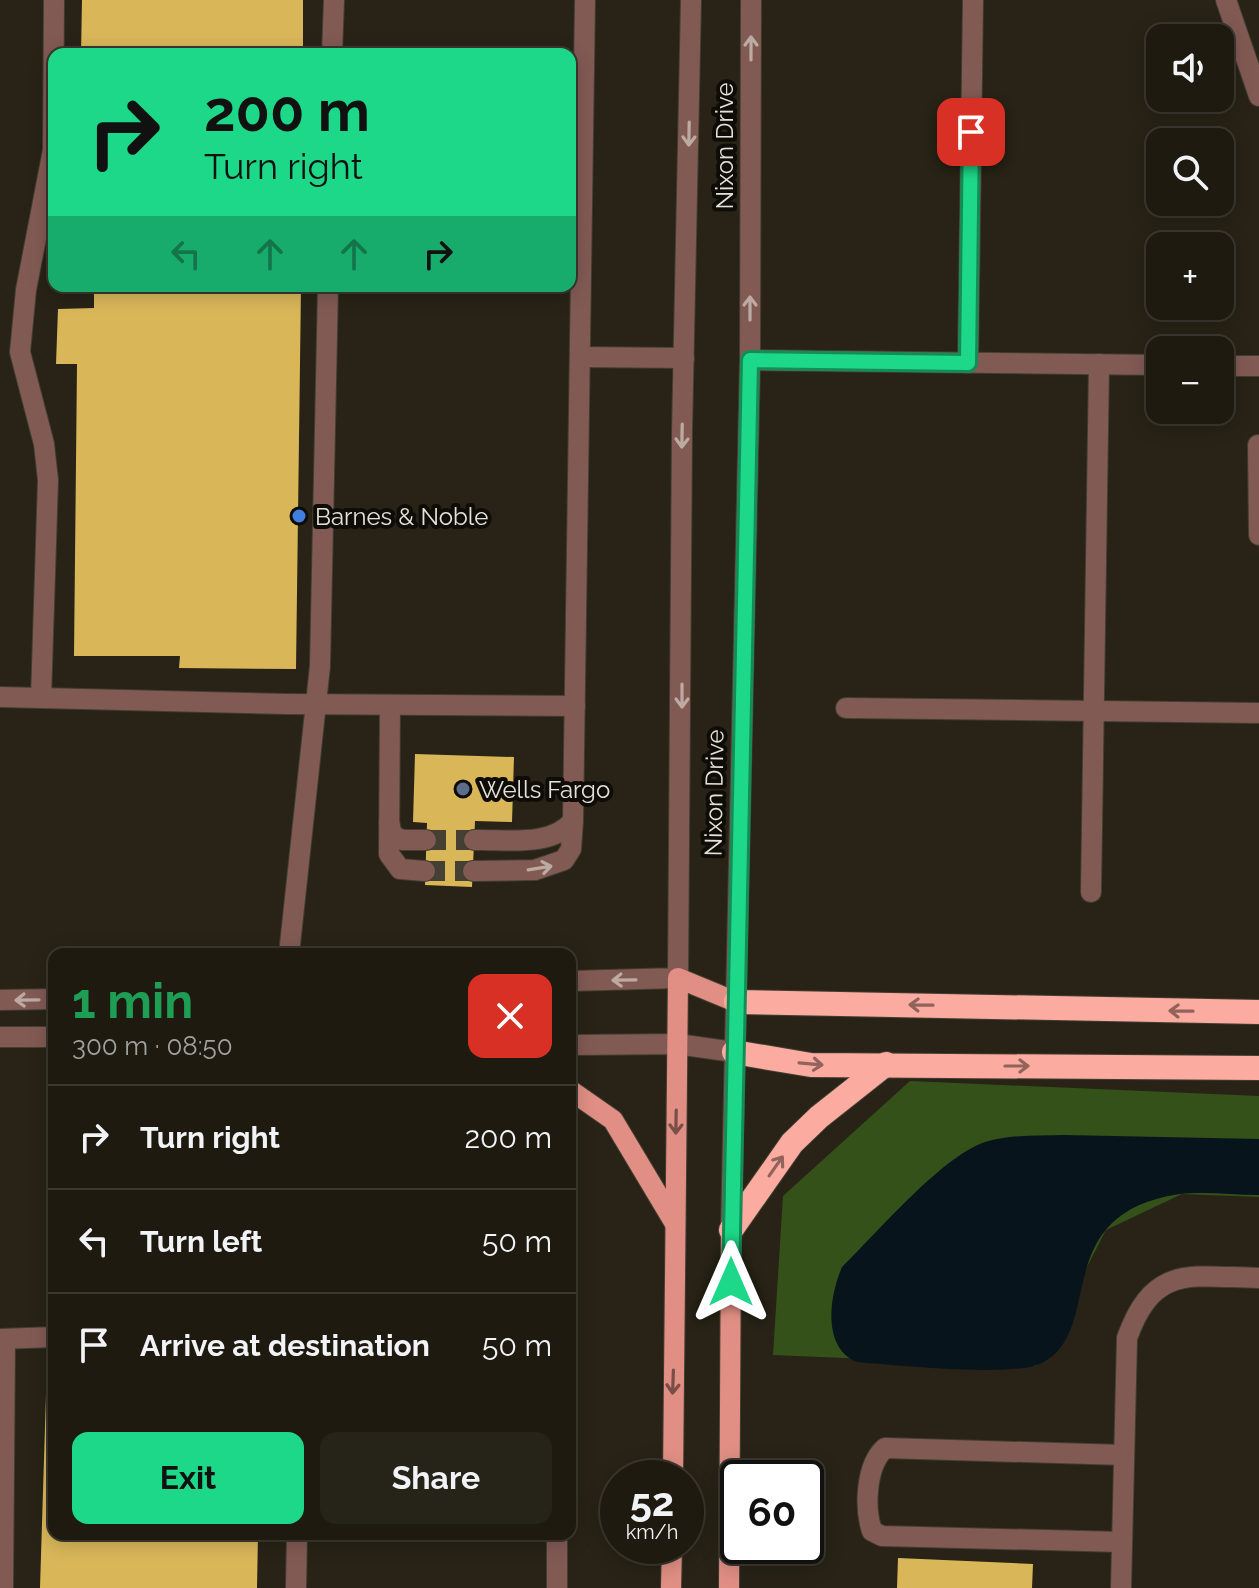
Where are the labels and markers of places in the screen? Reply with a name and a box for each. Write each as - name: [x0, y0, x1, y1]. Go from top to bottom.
- pin: [937, 98, 1005, 166]
- place label: Barnes & Noble: [315, 502, 488, 531]
- marker: Barnes & Noble: [290, 507, 308, 525]
- place label: Wells Fargo: [479, 775, 610, 804]
- marker: Wells Fargo: [454, 780, 472, 798]

